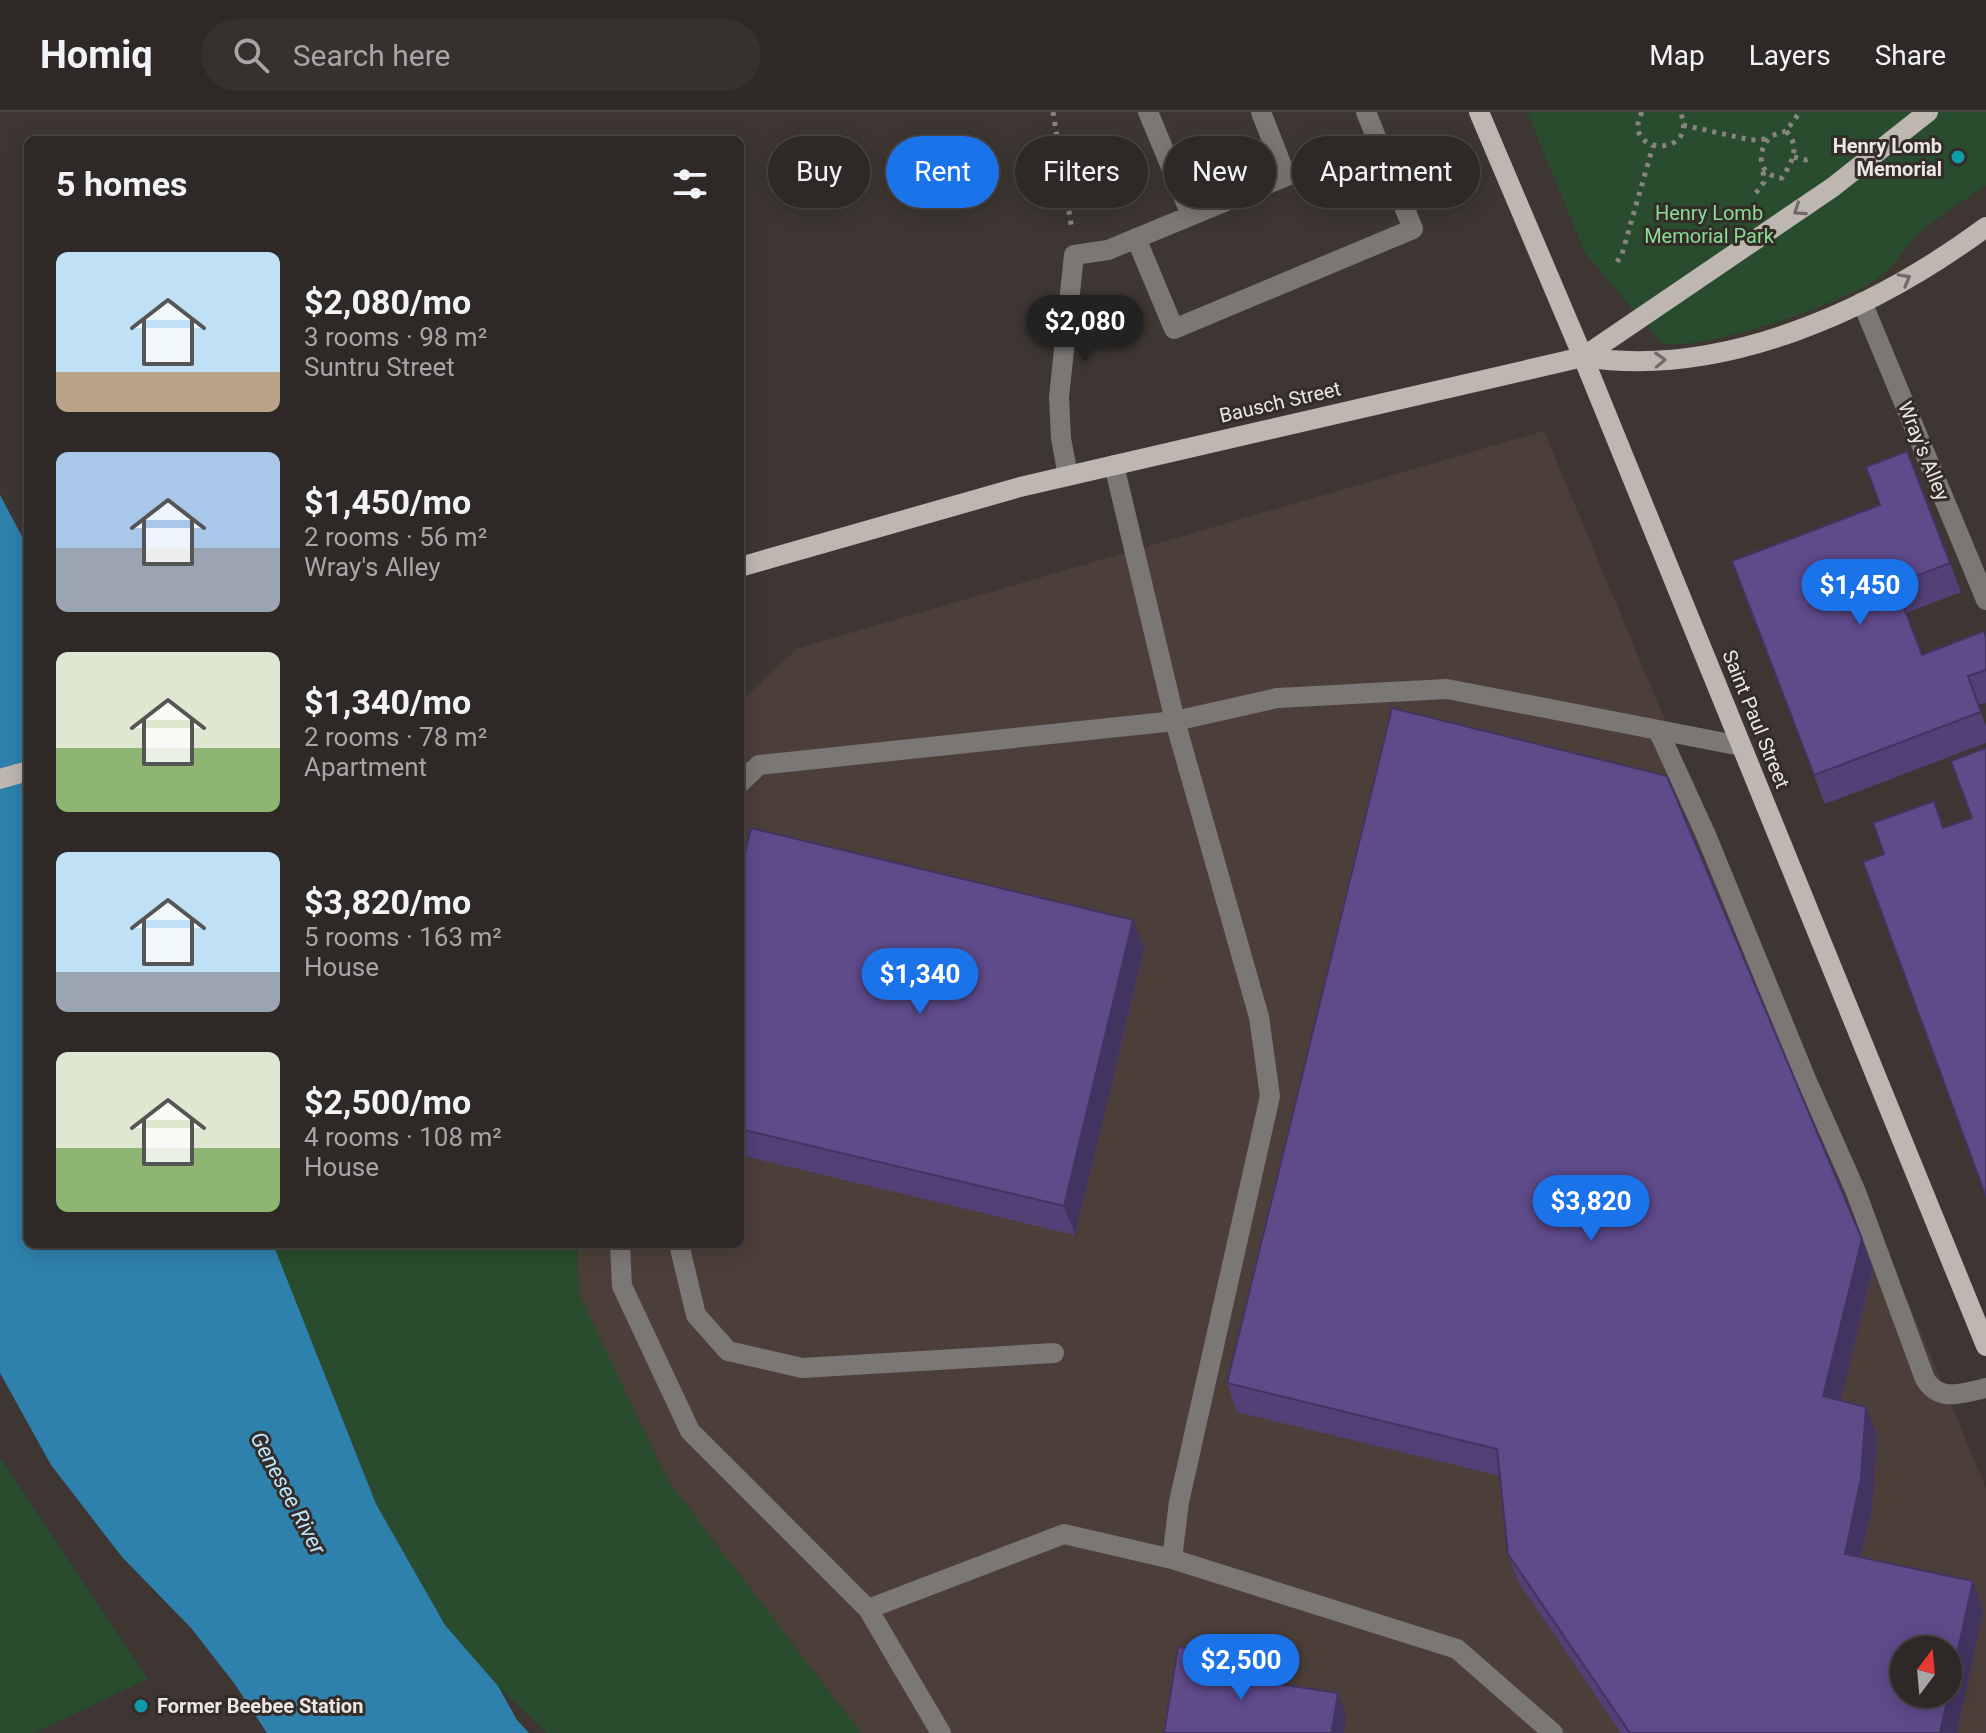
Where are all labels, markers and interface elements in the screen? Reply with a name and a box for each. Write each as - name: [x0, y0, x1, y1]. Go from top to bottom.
- search box: [201, 19, 761, 91]
- text: Homiq: [40, 33, 153, 77]
- icon: search: [229, 33, 273, 77]
- text: Search here: [293, 38, 451, 73]
- text: Map: [1649, 39, 1705, 72]
- text: Layers: [1749, 39, 1831, 72]
- text: Share: [1875, 39, 1946, 72]
- place label: Henry Lomb Memorial: [1833, 134, 1942, 181]
- chip: Buy: [768, 136, 870, 208]
- chip: Rent: [886, 136, 999, 208]
- chip: Filters: [1015, 136, 1148, 208]
- chip: New: [1164, 136, 1276, 208]
- chip: Apartment: [1292, 136, 1480, 208]
- marker: Henry Lomb Memorial: [1949, 148, 1967, 166]
- icon: filters: [668, 162, 712, 206]
- text: 5 homes: [56, 164, 187, 204]
- one-way arrow: [1793, 200, 1807, 215]
- park label: Henry Lomb Memorial Park: [1644, 201, 1775, 248]
- one-way arrow: [1897, 274, 1911, 289]
- text: $2,080/mo: [304, 282, 471, 322]
- icon: home: [120, 284, 216, 380]
- pin: $2,080: [1020, 295, 1150, 363]
- text: $2,080: [1045, 306, 1125, 336]
- text: 3 rooms · 98 m²: [304, 322, 487, 352]
- one-way arrow: [1654, 351, 1667, 369]
- text: Suntru Street: [304, 352, 455, 382]
- street label: Bausch Street: [1217, 376, 1343, 428]
- street label: Wray's Alley: [1893, 398, 1955, 505]
- text: $1,450/mo: [304, 482, 471, 522]
- icon: home: [120, 484, 216, 580]
- text: 2 rooms · 56 m²: [304, 522, 487, 552]
- text: Wray's Alley: [304, 552, 440, 582]
- pin: $1,450: [1795, 559, 1925, 627]
- text: $1,450: [1820, 570, 1900, 600]
- street label: Saint Paul Street: [1717, 646, 1795, 792]
- text: $1,340/mo: [304, 682, 471, 722]
- icon: home: [120, 684, 216, 780]
- text: 2 rooms · 78 m²: [304, 722, 487, 752]
- text: Apartment: [304, 752, 427, 782]
- text: $3,820/mo: [304, 882, 471, 922]
- icon: home: [120, 884, 216, 980]
- text: 5 rooms · 163 m²: [304, 922, 502, 952]
- pin: $1,340: [855, 948, 985, 1016]
- text: House: [304, 952, 379, 982]
- text: $1,340: [880, 959, 960, 989]
- text: $2,500/mo: [304, 1082, 471, 1122]
- icon: home: [120, 1084, 216, 1180]
- text: 4 rooms · 108 m²: [304, 1122, 502, 1152]
- text: House: [304, 1152, 379, 1182]
- pin: $3,820: [1526, 1175, 1656, 1243]
- text: $3,820: [1551, 1186, 1631, 1216]
- water label: Genesee River: [245, 1428, 331, 1559]
- pin: $2,500: [1176, 1634, 1306, 1702]
- north arrow: [1890, 1636, 1962, 1708]
- map controls: [1890, 1636, 1962, 1708]
- text: $2,500: [1201, 1645, 1281, 1675]
- place label: Former Beebee Station: [157, 1694, 363, 1718]
- marker: Former Beebee Station: [132, 1697, 150, 1715]

